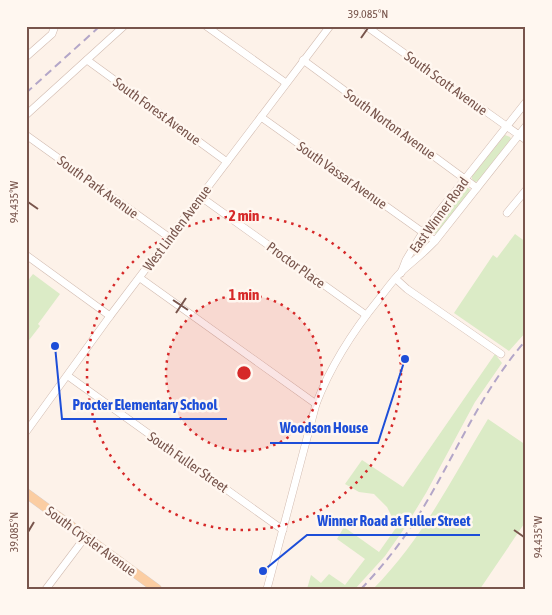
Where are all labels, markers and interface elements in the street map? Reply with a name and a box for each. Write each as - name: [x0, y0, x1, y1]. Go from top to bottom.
- text: 39.085°N: [348, 7, 388, 21]
- street label: South Scott Avenue: [402, 48, 490, 118]
- street label: South Forest Avenue: [110, 74, 204, 148]
- street label: South Norton Avenue: [341, 86, 439, 162]
- street label: South Vassar Avenue: [294, 138, 390, 212]
- street label: South Park Avenue: [54, 152, 142, 222]
- street label: East Winner Road: [406, 174, 472, 256]
- text: 94.435°W: [7, 181, 21, 223]
- street label: West Linden Avenue: [140, 182, 214, 274]
- text: 2 min: [229, 207, 259, 224]
- street label: Proctor Place: [264, 239, 328, 291]
- text: 1 min: [229, 286, 259, 303]
- centre of rings: [235, 364, 253, 382]
- callout: Procter Elementary School: [62, 389, 227, 419]
- text: Procter Elementary School: [73, 396, 218, 413]
- callout: Woodson House: [270, 413, 378, 443]
- text: Woodson House: [279, 419, 368, 436]
- street label: South Fuller Street: [145, 428, 231, 496]
- street label: South Crysler Avenue: [43, 503, 139, 579]
- callout: Winner Road at Fuller Street: [307, 505, 480, 535]
- text: 39.085°N: [7, 512, 21, 552]
- text: Winner Road at Fuller Street: [316, 512, 471, 529]
- text: 94.435°W: [531, 516, 545, 558]

